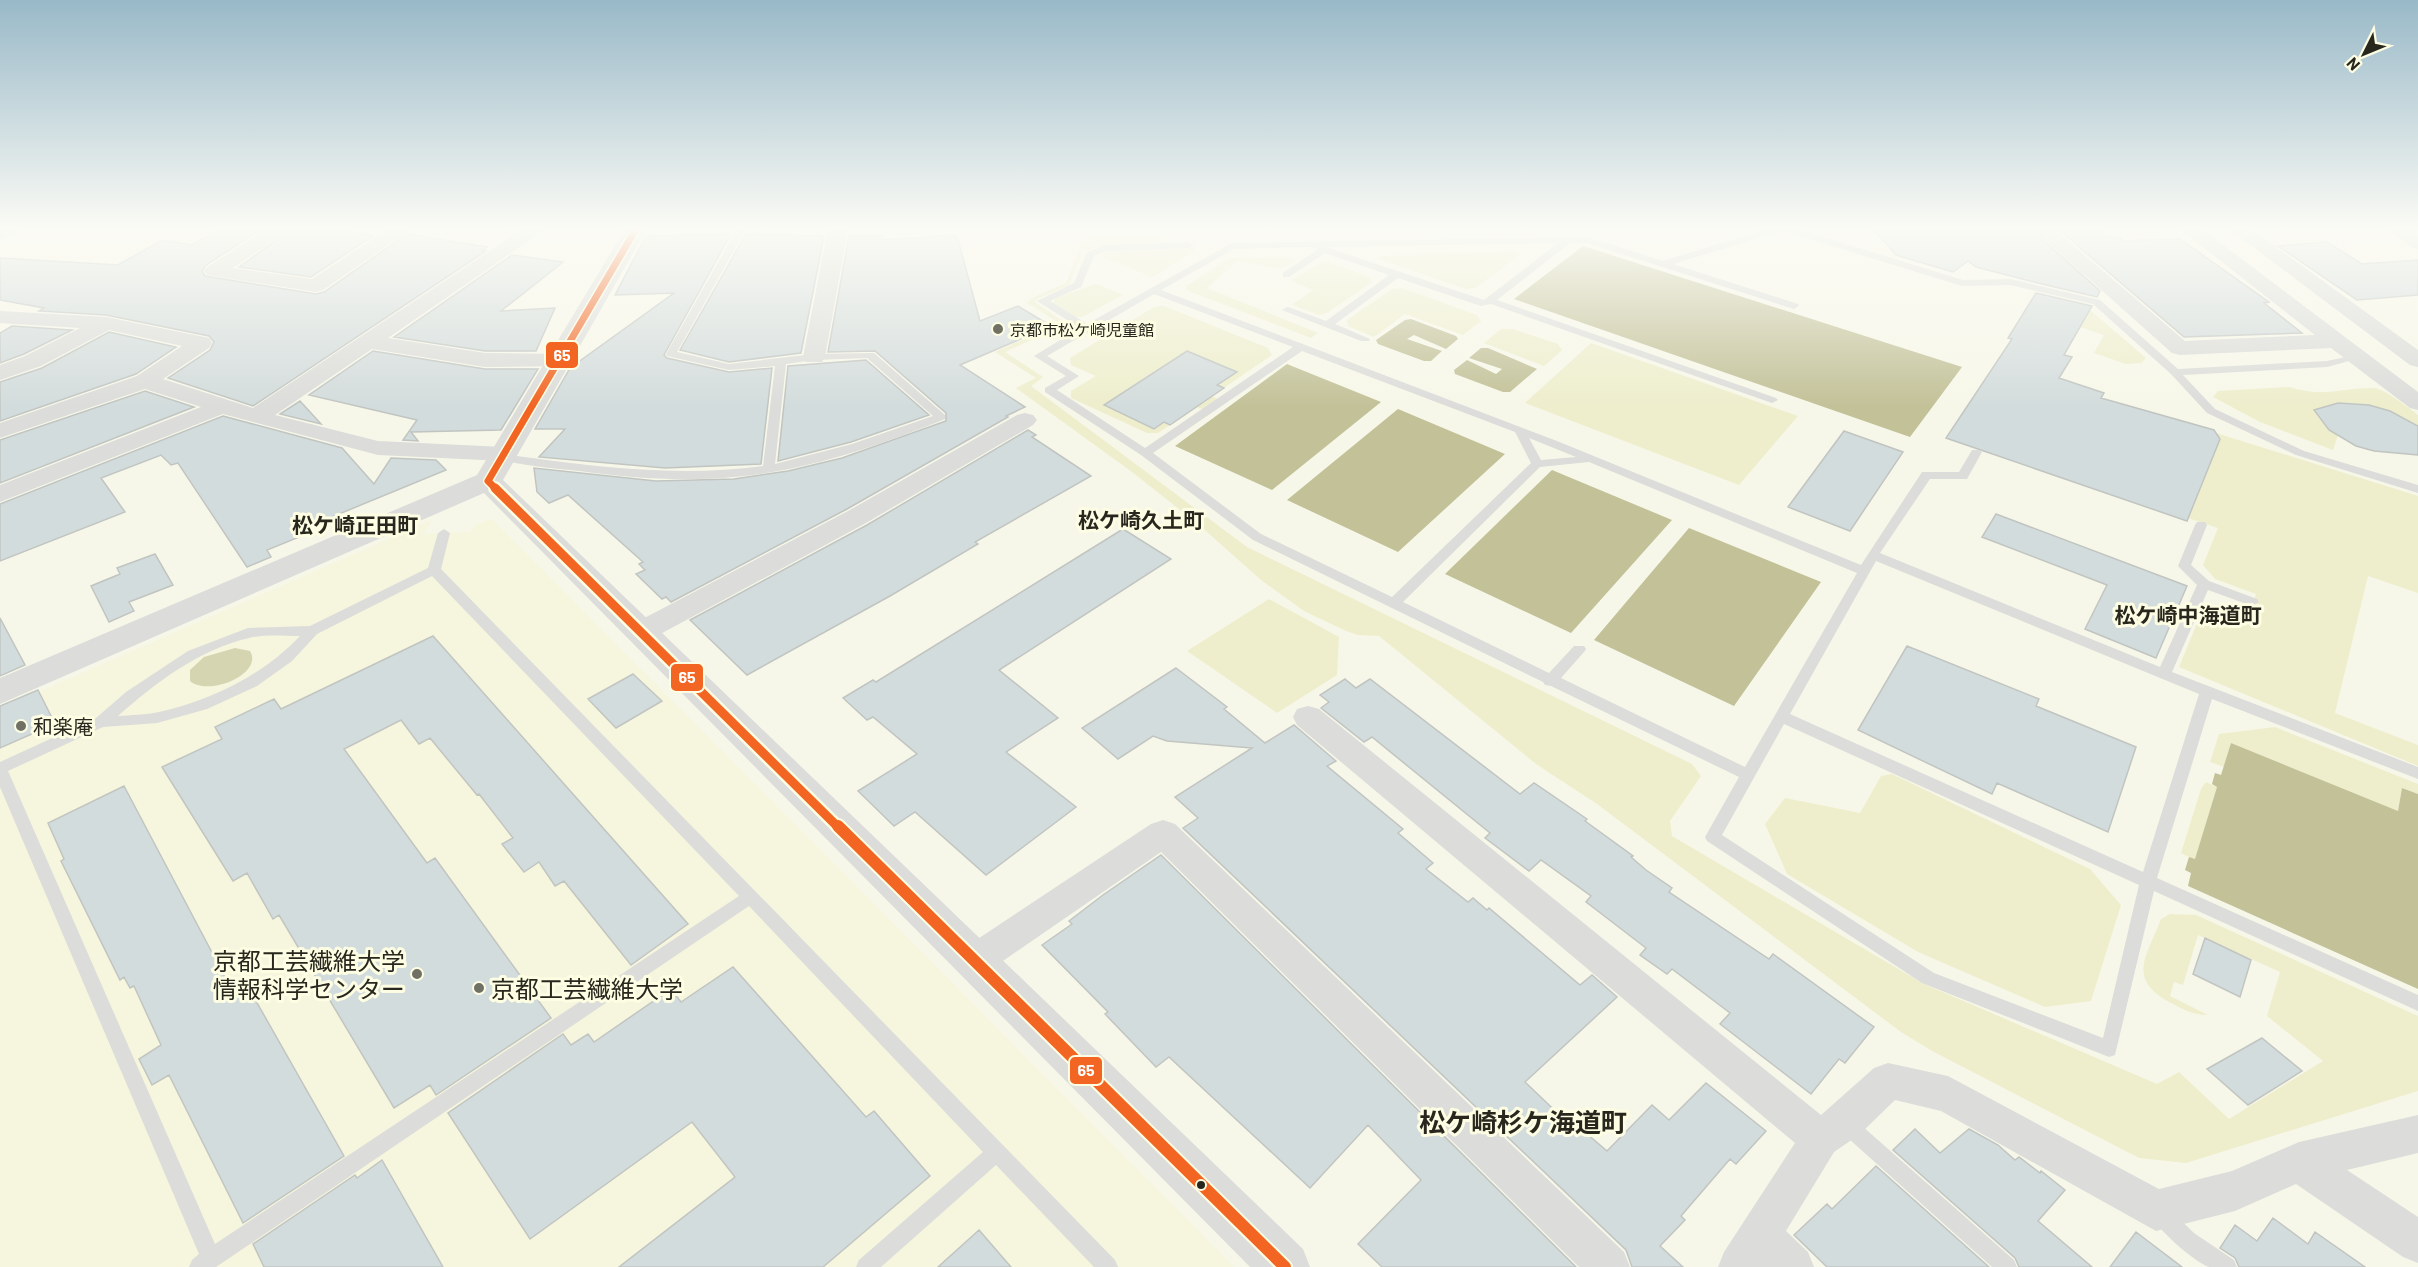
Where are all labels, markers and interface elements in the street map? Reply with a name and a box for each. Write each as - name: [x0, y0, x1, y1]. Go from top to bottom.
- north arrow: [2334, 24, 2394, 84]
- text: N: [2342, 54, 2363, 75]
- place label: 京都市松ケ崎児童館: [1010, 320, 1154, 339]
- marker: 京都市松ケ崎児童館: [991, 322, 1005, 336]
- line badge: 65: [545, 341, 579, 369]
- text: 65: [553, 345, 571, 364]
- district label: 松ケ崎久土町: [1078, 507, 1204, 532]
- district label: 松ケ崎正田町: [292, 512, 418, 537]
- district label: 松ケ崎中海道町: [2115, 602, 2262, 627]
- line badge: 65: [670, 663, 704, 692]
- text: 65: [678, 667, 696, 686]
- place label: 和楽庵: [33, 714, 93, 738]
- marker: 和楽庵: [14, 719, 28, 733]
- place label: 京都工芸繊維大学 情報科学センター: [213, 946, 405, 1003]
- marker: 京都工芸繊維大学 情報科学センター: [410, 967, 424, 981]
- place label: 京都工芸繊維大学: [491, 974, 683, 1003]
- marker: 京都工芸繊維大学: [472, 981, 486, 995]
- line badge: 65: [1069, 1056, 1103, 1085]
- text: 65: [1077, 1060, 1095, 1079]
- district label: 松ケ崎杉ケ海道町: [1419, 1106, 1627, 1137]
- unlabelled marker: [1195, 1179, 1207, 1191]

